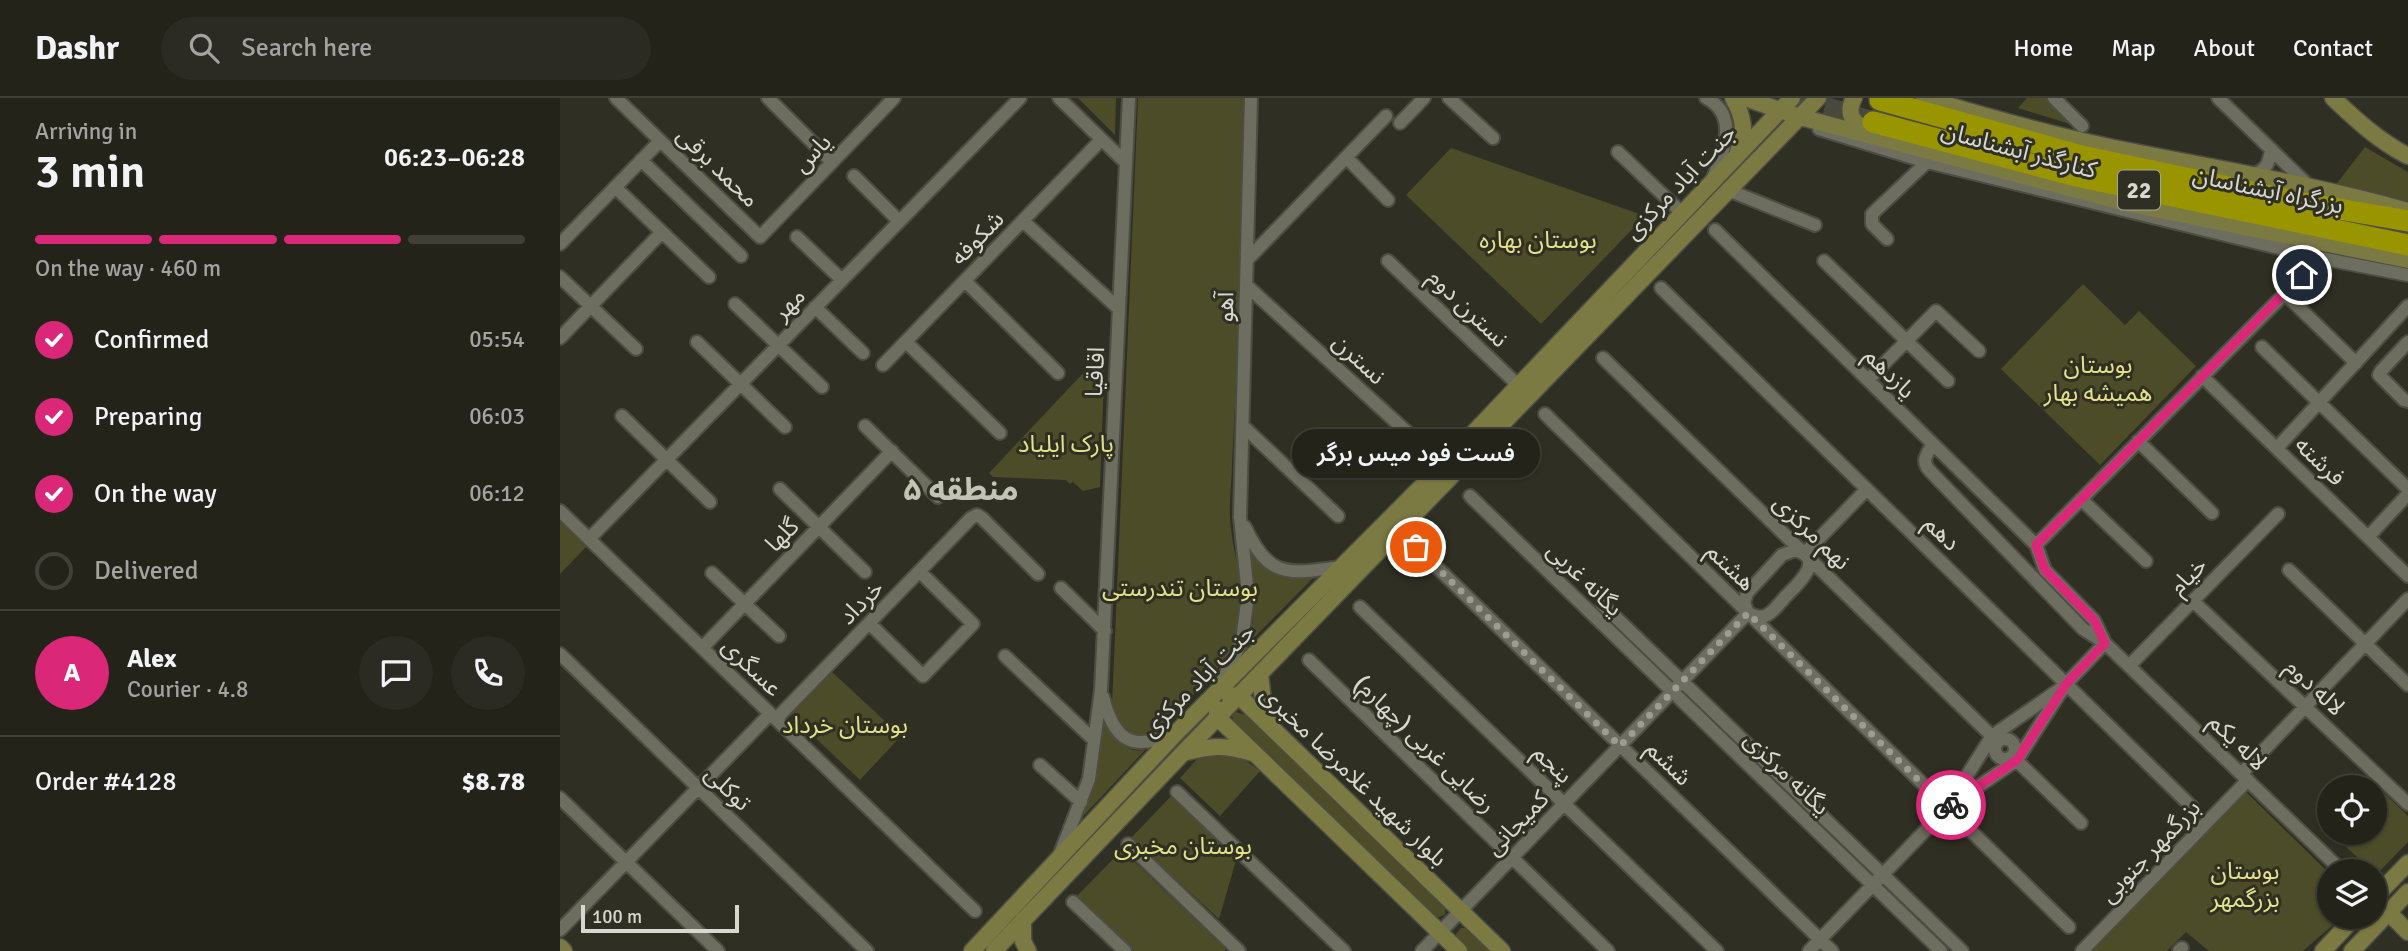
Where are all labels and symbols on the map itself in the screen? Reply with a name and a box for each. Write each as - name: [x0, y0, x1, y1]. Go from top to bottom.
- street label: کنارگذر آبشناسان: [1938, 115, 2101, 185]
- street label: جنت آباد مرکزی: [1618, 118, 1742, 246]
- street label: محمد برقی: [670, 120, 766, 214]
- street label: یاس: [786, 127, 838, 179]
- street label: بزرگراه آبشناسان: [2190, 159, 2346, 221]
- road number: 22: [2118, 170, 2160, 209]
- street label: شکوفه: [944, 204, 1010, 272]
- park label: بوستان بهاره: [1479, 225, 1597, 255]
- pin: [2272, 245, 2332, 305]
- street label: نسترن دوم: [1419, 262, 1515, 356]
- street label: مهر: [766, 281, 812, 327]
- street label: آهو: [1210, 290, 1240, 323]
- street label: نسترن: [1326, 327, 1392, 391]
- street label: یازدهم: [1856, 341, 1922, 407]
- street label: اقاقیا: [1079, 346, 1111, 398]
- park label: بوستان همیشه بهار: [2043, 350, 2152, 408]
- callout: فست فود میس برگر: [1292, 428, 1540, 477]
- park label: پارک ایلیاد: [1018, 429, 1114, 459]
- street label: فرشته: [2288, 430, 2352, 492]
- district label: منطقه ۵: [903, 470, 1019, 509]
- street label: نهم مرکزی: [1766, 488, 1857, 578]
- street label: دهم: [1916, 509, 1966, 559]
- street label: گلها: [759, 511, 806, 558]
- pin: [1386, 517, 1446, 577]
- street label: یگانه غربی: [1541, 535, 1629, 623]
- street label: هشتم: [1699, 537, 1762, 599]
- street label: خیام: [2163, 551, 2215, 604]
- street label: خرداد: [832, 573, 890, 631]
- park label: بوستان تندرستی: [1102, 573, 1258, 603]
- street label: جنت آباد مرکزی: [1135, 617, 1261, 743]
- street label: عسگری: [716, 631, 788, 703]
- street label: لاله دوم: [2277, 652, 2351, 724]
- street label: رضایی غربی (چهارم): [1346, 669, 1502, 821]
- street label: بلوار شهید غلامرضا مخبری: [1254, 679, 1454, 873]
- street label: لاله یکم: [2201, 707, 2274, 779]
- park label: بوستان خرداد: [782, 710, 908, 740]
- street label: یگانه مرکزی: [1738, 725, 1836, 821]
- street label: ششم: [1638, 734, 1698, 794]
- street label: پنجم: [1525, 738, 1579, 792]
- street label: توکلی: [698, 759, 758, 817]
- courier: [1916, 770, 1986, 840]
- street label: کمیجانی: [1479, 783, 1556, 862]
- street label: بزرگمهر جنوبی: [2093, 793, 2207, 909]
- park label: بوستان مخبری: [1114, 831, 1252, 861]
- park label: بوستان بزرگمهر: [2209, 856, 2280, 914]
- scale bar: [581, 902, 738, 934]

